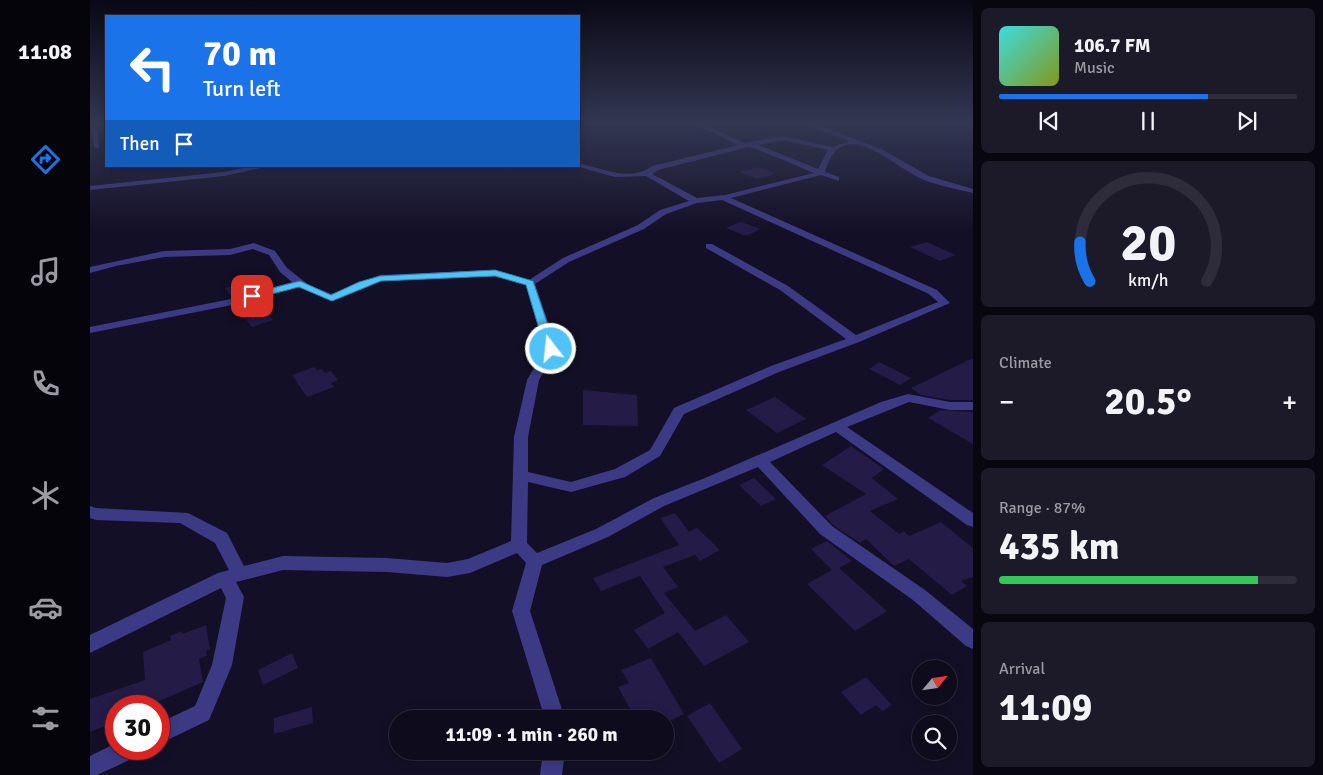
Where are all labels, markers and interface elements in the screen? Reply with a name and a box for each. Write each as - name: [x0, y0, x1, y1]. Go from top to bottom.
- text: 70 m: [203, 32, 277, 75]
- text: 106.7 FM: [1074, 34, 1151, 58]
- icon: left: [120, 35, 185, 100]
- text: 11:08: [18, 38, 72, 65]
- text: Music: [1074, 58, 1115, 78]
- text: Turn left: [203, 75, 281, 102]
- icon: previous: [1035, 107, 1063, 135]
- icon: pause: [1134, 107, 1162, 135]
- icon: next: [1233, 107, 1261, 135]
- icon: arrive: [170, 130, 198, 158]
- text: Then: [120, 132, 160, 156]
- icon: directions: [28, 142, 63, 177]
- text: 20: [1120, 211, 1176, 275]
- icon: music: [28, 254, 63, 289]
- text: km/h: [1128, 269, 1168, 291]
- pin: [231, 275, 273, 317]
- icon: arrive: [238, 282, 266, 310]
- position arrow: [524, 322, 576, 374]
- text: Climate: [999, 353, 1052, 373]
- icon: phone: [28, 366, 63, 401]
- text: 20.5°: [1104, 378, 1192, 425]
- text: −: [999, 385, 1014, 419]
- text: +: [1282, 385, 1297, 419]
- icon: climate: [28, 478, 63, 513]
- text: Range · 87%: [999, 498, 1085, 518]
- text: 435 km: [999, 523, 1120, 570]
- icon: car: [28, 590, 63, 625]
- text: Arrival: [999, 659, 1045, 679]
- north arrow: [912, 660, 958, 705]
- map controls: [912, 660, 957, 760]
- text: 11:09: [999, 684, 1092, 731]
- speed limit sign: 30: [105, 695, 170, 760]
- icon: filters: [28, 701, 63, 736]
- button: search: [912, 715, 957, 760]
- text: 11:09 · 1 min · 260 m: [445, 723, 618, 747]

